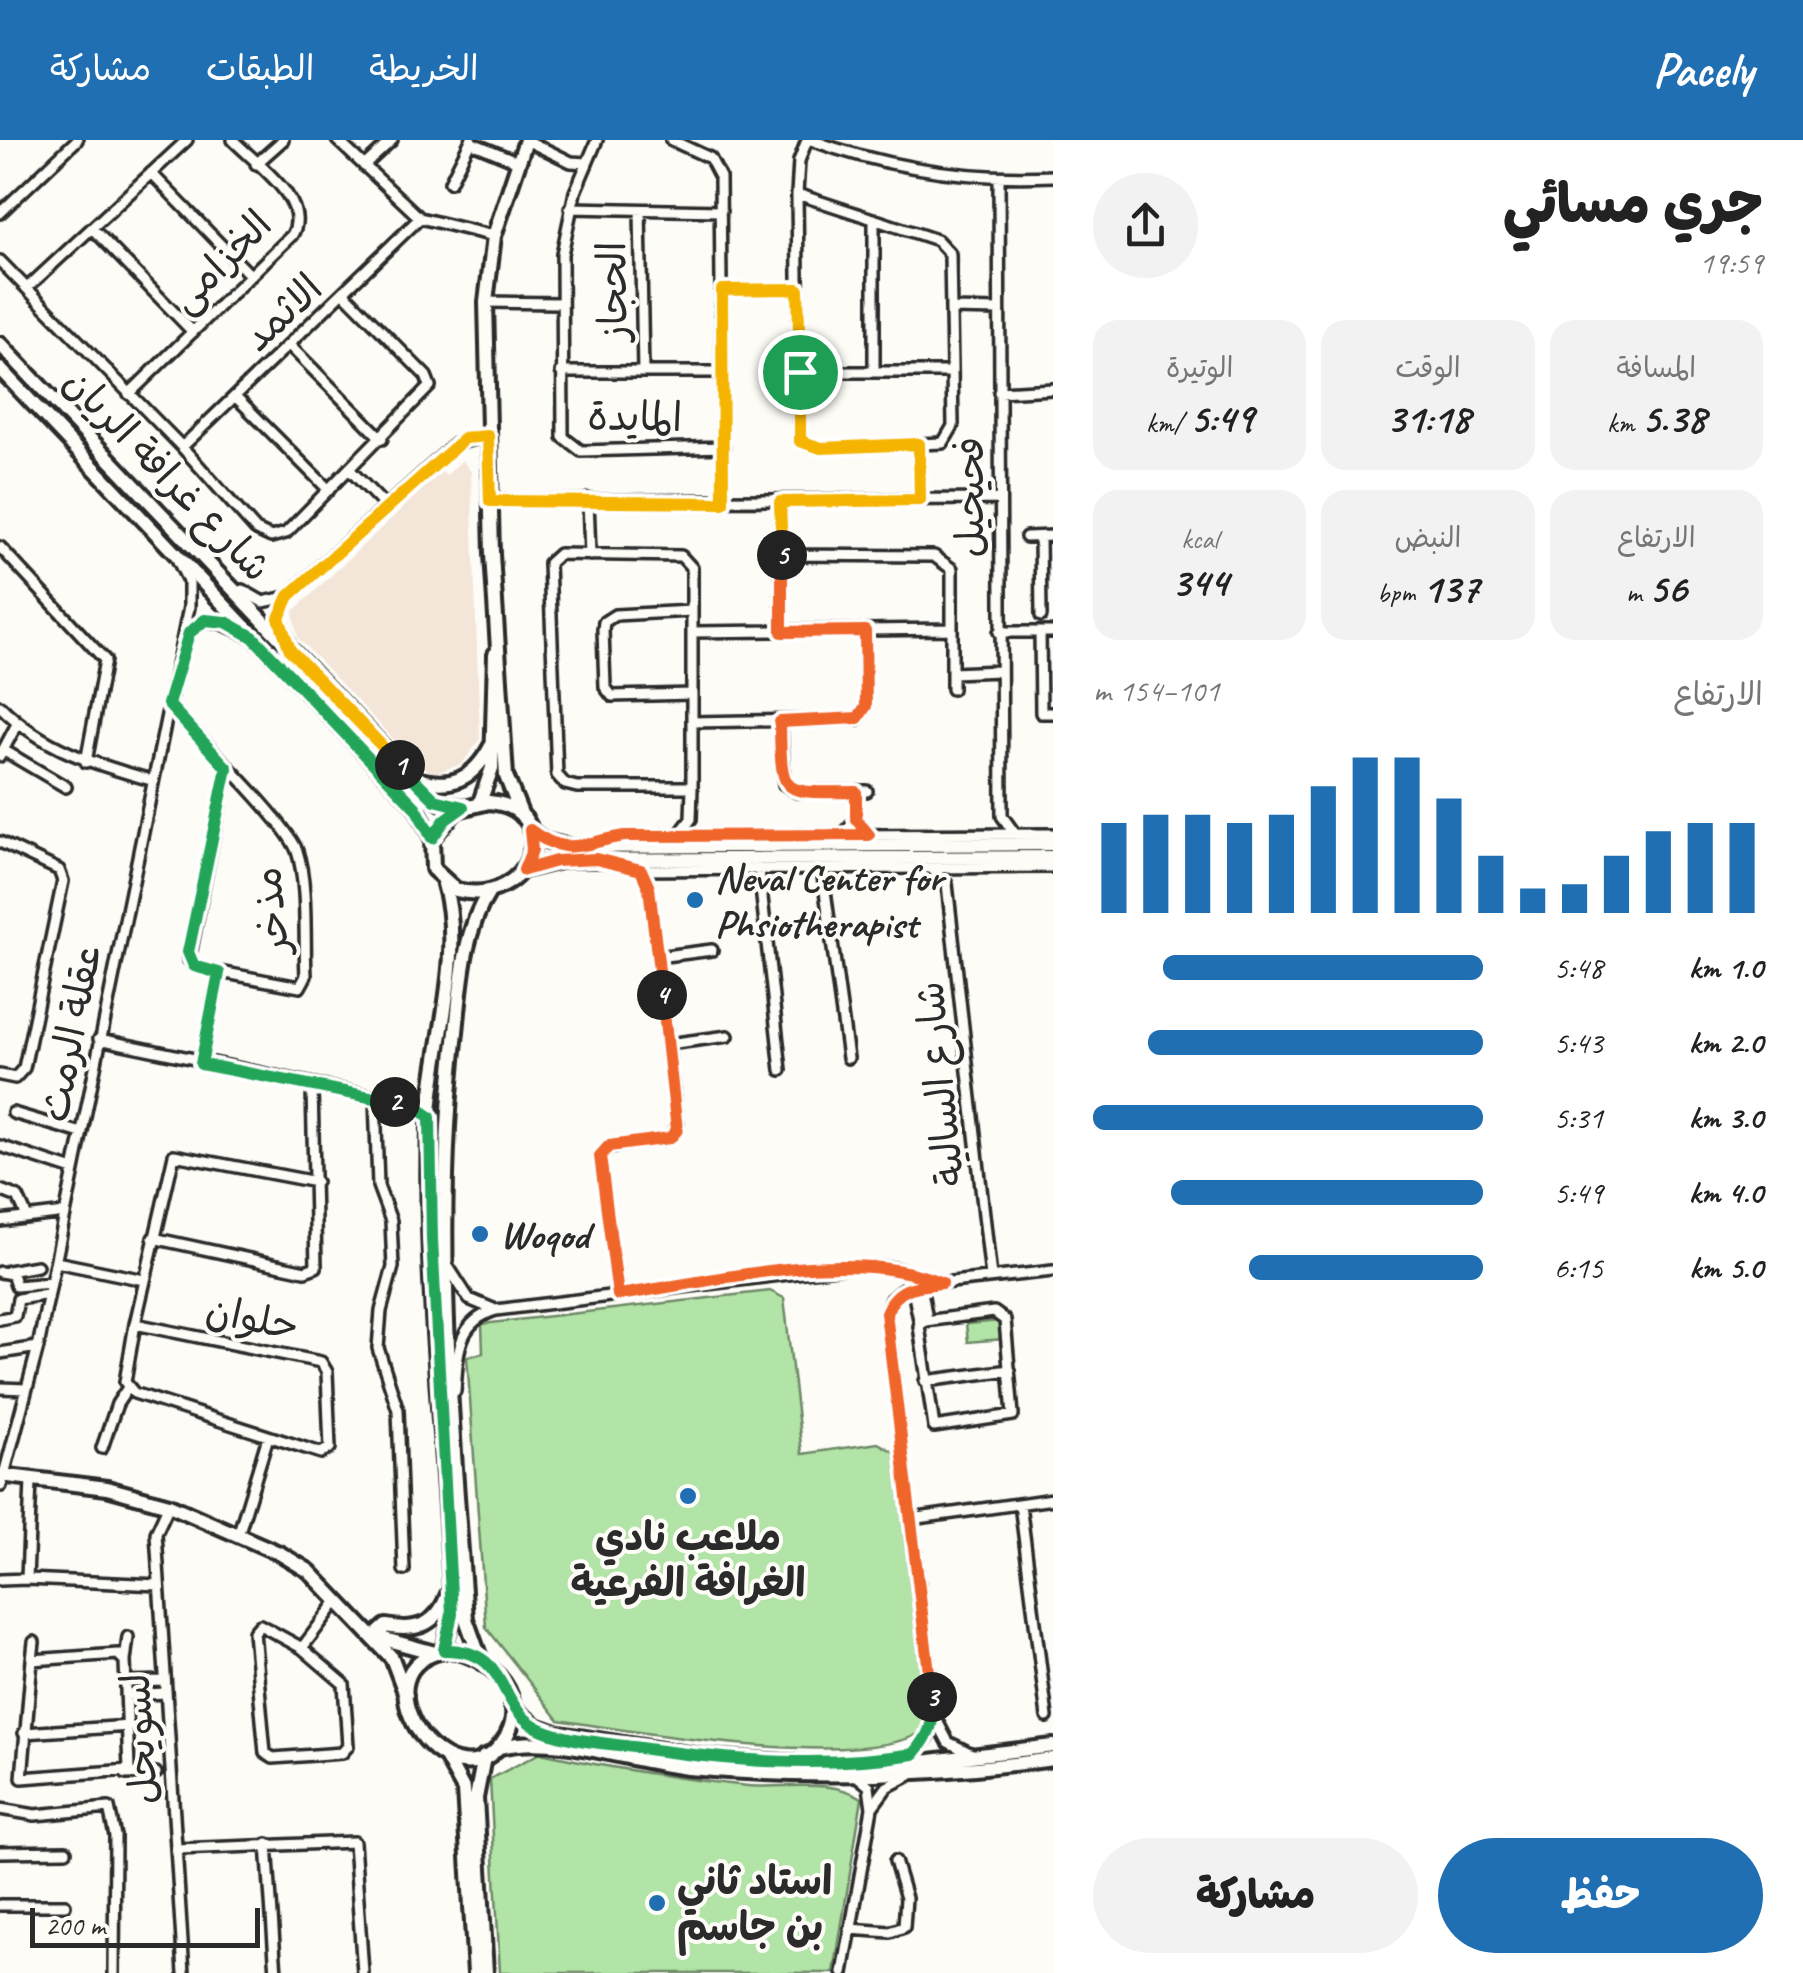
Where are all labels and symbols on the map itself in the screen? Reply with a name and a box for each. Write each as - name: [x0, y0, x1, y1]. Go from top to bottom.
- street label: الخزامى: [159, 200, 283, 324]
- street label: الحجاز: [587, 241, 639, 344]
- street label: الاثمد: [232, 264, 333, 362]
- pin: [758, 330, 843, 415]
- street label: شارع غرافة الريان: [51, 357, 282, 593]
- street label: المايدة: [587, 391, 683, 443]
- street label: فحيحيل: [945, 437, 995, 557]
- pin: 5: [757, 530, 807, 580]
- pin: 1: [375, 740, 425, 790]
- place label: Neval Center for Phsiotherapist: [715, 853, 947, 949]
- street label: مذخر: [242, 865, 301, 960]
- marker: Neval Center for Phsiotherapist: [684, 889, 706, 911]
- street label: عقلة الرمث: [29, 940, 113, 1126]
- pin: 4: [637, 970, 687, 1020]
- street label: شارع السالية: [904, 979, 978, 1189]
- pin: 2: [370, 1077, 420, 1127]
- place label: Woqod: [500, 1210, 596, 1260]
- marker: Woqod: [469, 1223, 491, 1245]
- street label: حلوان: [202, 1285, 302, 1351]
- marker: ملاعب نادي الغرافة الفرعية: [677, 1485, 699, 1507]
- place label: ملاعب نادي الغرافة الفرعية: [571, 1512, 805, 1608]
- street label: لسويحل: [110, 1672, 170, 1806]
- pin: 3: [907, 1672, 957, 1722]
- place label: استاد ثاني بن جاسم: [677, 1856, 832, 1956]
- marker: استاد ثاني بن جاسم: [646, 1892, 668, 1914]
- scale bar: [30, 1903, 260, 1948]

